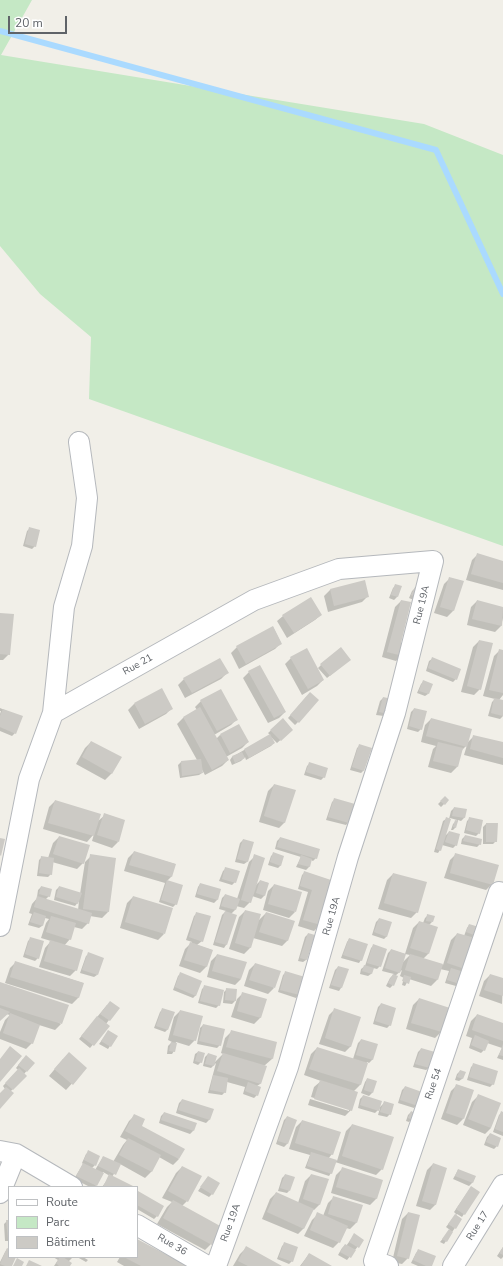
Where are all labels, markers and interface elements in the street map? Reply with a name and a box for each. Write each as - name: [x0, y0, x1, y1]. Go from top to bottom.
- scale bar: [10, 8, 69, 34]
- text: 20 m: [15, 15, 43, 31]
- street label: Rue 19A: [411, 584, 433, 626]
- street label: Rue 21: [121, 652, 155, 678]
- street label: Rue 19A: [321, 895, 343, 937]
- street label: Rue 54: [423, 1067, 445, 1101]
- legend: [8, 1186, 138, 1258]
- text: Route: [46, 1194, 78, 1210]
- street label: Rue 19A: [219, 1202, 243, 1244]
- street label: Rue 17: [464, 1209, 492, 1243]
- text: Parc: [46, 1214, 69, 1230]
- street label: Rue 36: [155, 1232, 189, 1258]
- text: Bâtiment: [46, 1234, 95, 1250]

